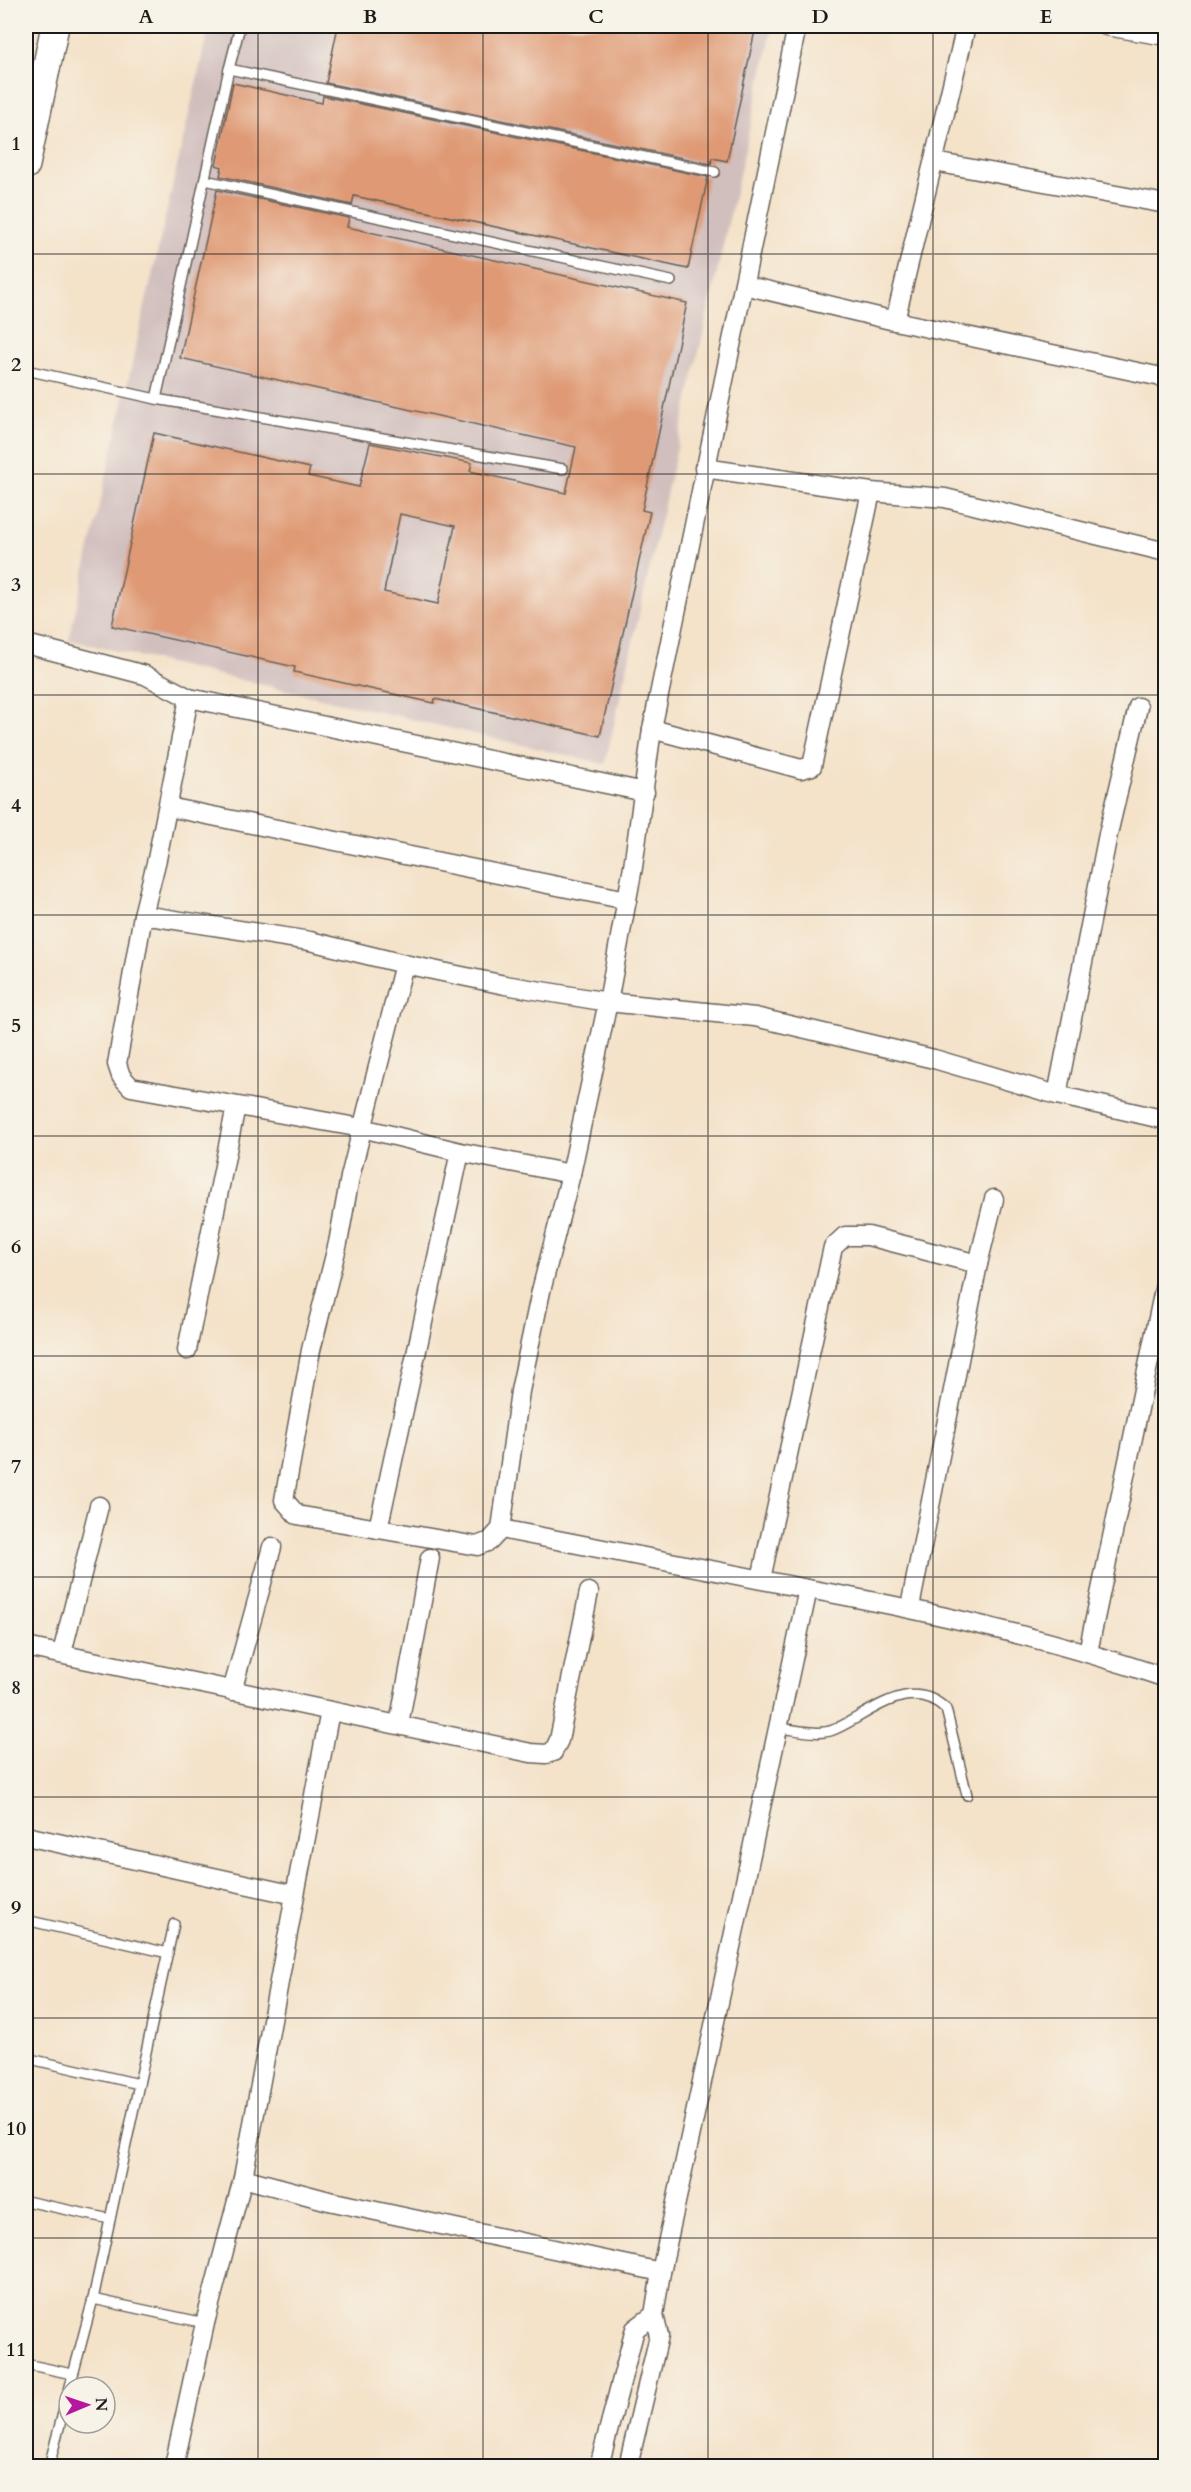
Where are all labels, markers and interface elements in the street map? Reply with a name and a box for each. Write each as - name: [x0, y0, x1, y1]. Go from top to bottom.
- text: A: [138, 3, 154, 30]
- text: B: [363, 3, 377, 30]
- text: C: [588, 3, 604, 30]
- text: D: [811, 3, 829, 30]
- text: E: [1040, 3, 1052, 30]
- text: 1: [11, 130, 21, 157]
- text: 2: [11, 351, 21, 378]
- text: 3: [11, 571, 21, 598]
- text: 4: [11, 792, 21, 819]
- text: 5: [11, 1012, 21, 1039]
- text: 6: [11, 1233, 21, 1260]
- text: 7: [11, 1453, 21, 1480]
- text: 8: [11, 1674, 21, 1701]
- text: 9: [11, 1894, 21, 1921]
- text: 10: [6, 2115, 26, 2142]
- text: 11: [6, 2336, 26, 2363]
- north arrow: [57, 2375, 117, 2435]
- text: N: [90, 2397, 112, 2412]

